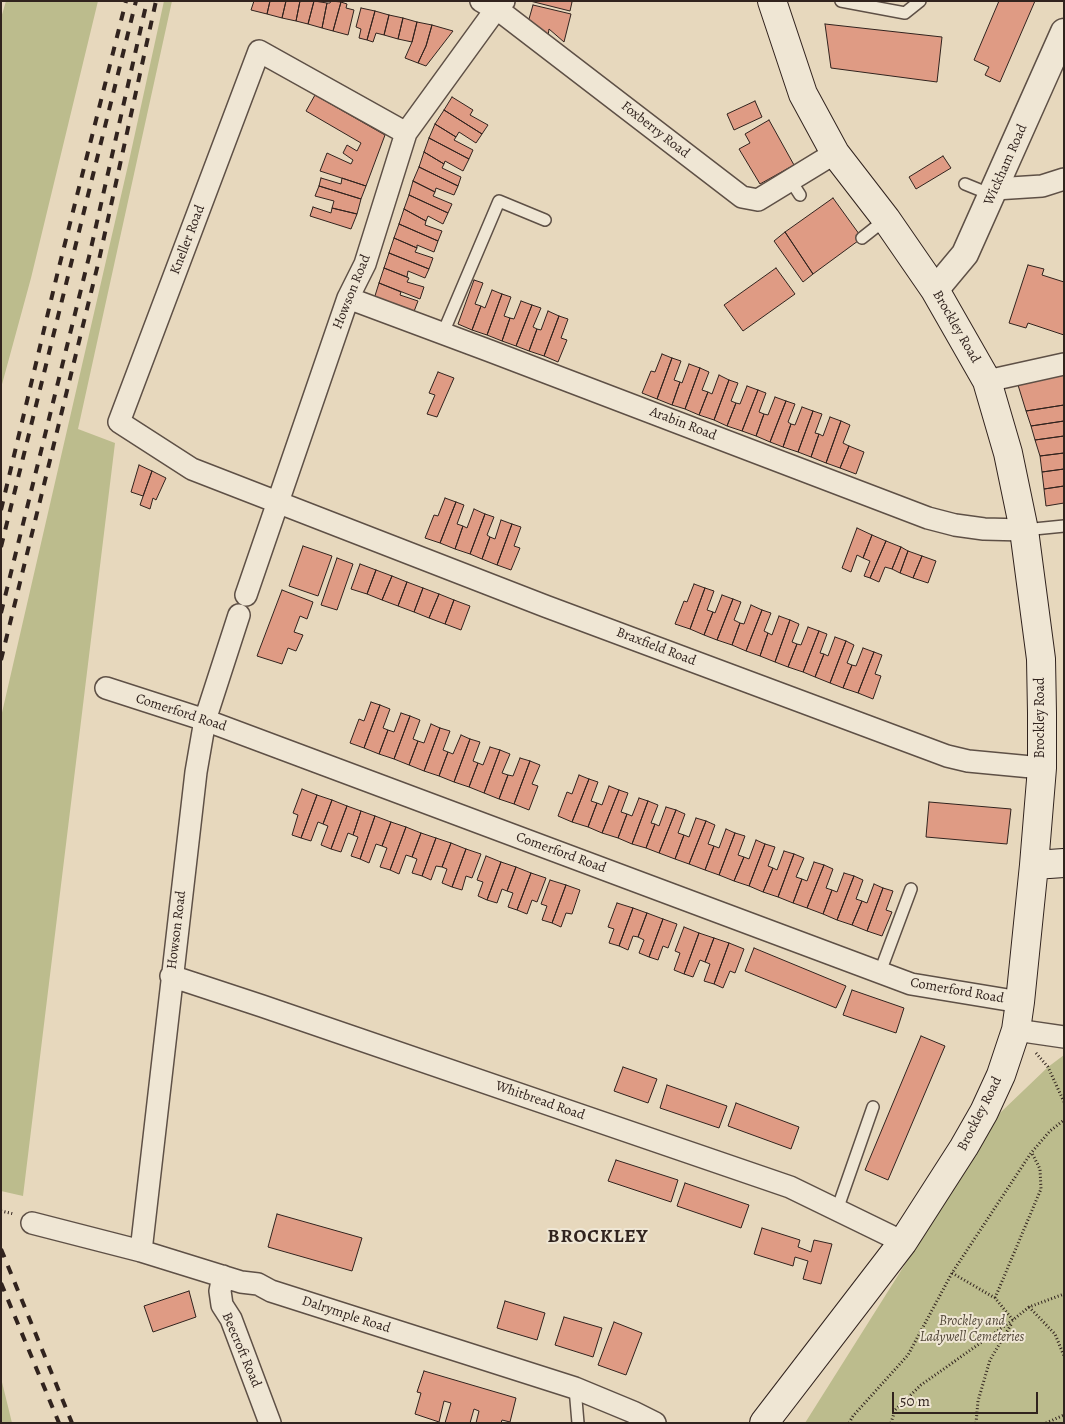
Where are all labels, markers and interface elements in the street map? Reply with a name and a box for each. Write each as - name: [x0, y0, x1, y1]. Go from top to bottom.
- street label: Foxberry Road: [617, 98, 693, 162]
- street label: Wickham Road: [981, 122, 1031, 208]
- street label: Kneller Road: [167, 203, 209, 277]
- street label: Howson Road: [329, 252, 375, 332]
- street label: Brockley Road: [928, 288, 984, 366]
- street label: Arabin Road: [647, 404, 719, 444]
- street label: Braxfield Road: [614, 624, 698, 670]
- street label: Brockley Road: [1033, 677, 1049, 759]
- street label: Comerford Road: [133, 690, 229, 736]
- street label: Comerford Road: [514, 829, 608, 877]
- street label: Howson Road: [164, 890, 190, 970]
- street label: Comerford Road: [909, 975, 1005, 1007]
- street label: Brockley Road: [954, 1074, 1006, 1154]
- street label: Whitbread Road: [493, 1078, 587, 1124]
- district label: BROCKLEY: [547, 1226, 649, 1248]
- street label: Dalrymple Road: [300, 1293, 392, 1337]
- street label: Beecroft Road: [218, 1310, 264, 1390]
- park label: Brockley and Ladywell Cemeteries: [920, 1314, 1024, 1346]
- scale bar: [895, 1382, 1041, 1414]
- text: 50 m: [900, 1391, 930, 1411]

